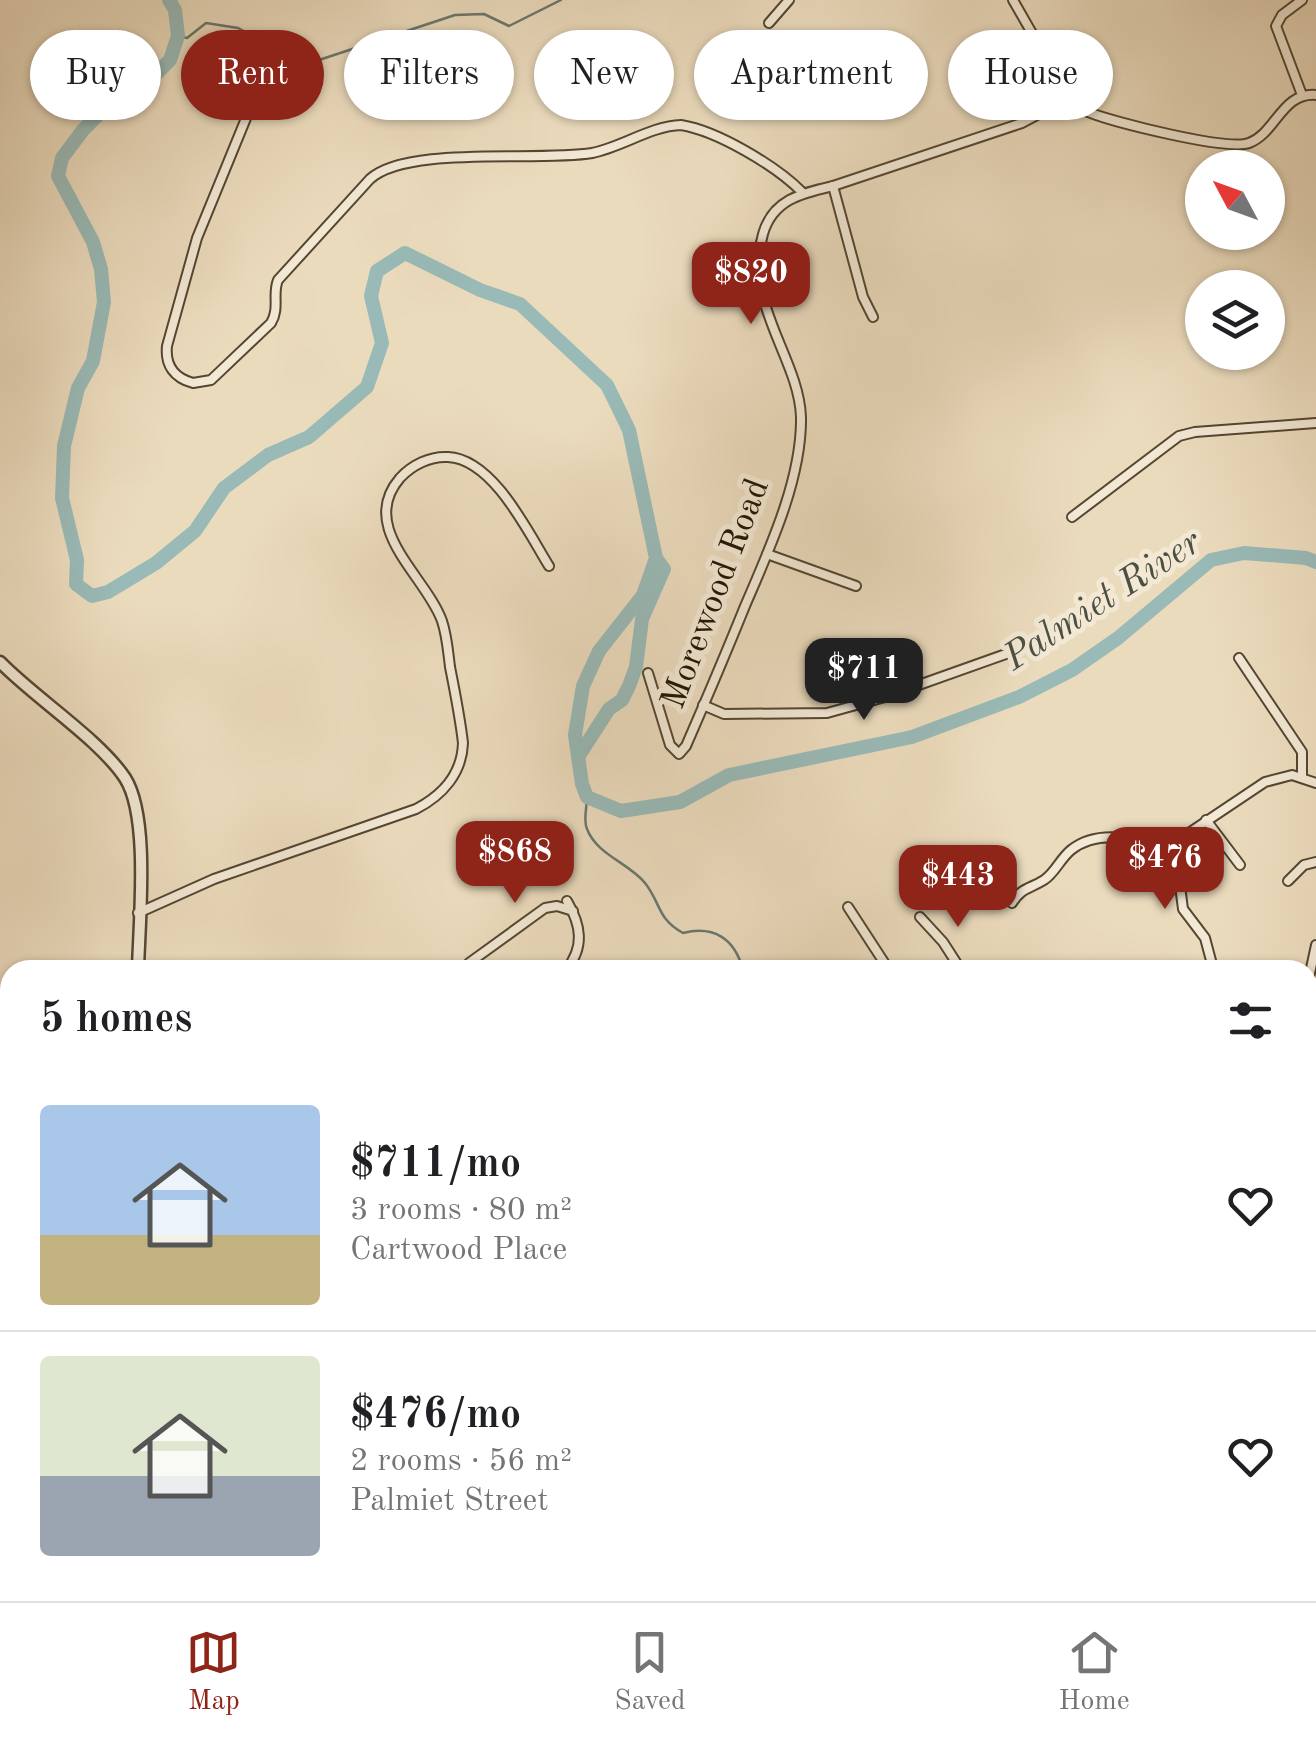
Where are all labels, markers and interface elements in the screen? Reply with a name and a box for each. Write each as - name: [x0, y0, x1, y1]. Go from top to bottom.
- chip: Buy: [30, 30, 161, 120]
- chip: Rent: [181, 30, 324, 120]
- chip: Filters: [344, 30, 514, 120]
- chip: New: [534, 30, 674, 120]
- chip: Apartment: [694, 30, 928, 120]
- chip: House: [948, 30, 1113, 120]
- north arrow: [1185, 150, 1285, 250]
- map controls: [1185, 150, 1285, 370]
- pin: $820: [692, 242, 810, 327]
- text: $820: [714, 258, 788, 290]
- button: layers: [1185, 270, 1285, 370]
- street label: Morewood Road: [656, 474, 776, 714]
- water label: Palmiet River: [997, 523, 1209, 679]
- pin: $711: [805, 638, 923, 723]
- text: $711: [827, 654, 901, 686]
- pin: $868: [456, 821, 574, 906]
- pin: $476: [1106, 827, 1224, 912]
- text: $868: [478, 837, 552, 869]
- text: $476: [1128, 843, 1202, 875]
- pin: $443: [899, 845, 1017, 930]
- text: $443: [921, 861, 995, 893]
- icon: filters: [1223, 993, 1278, 1048]
- text: 5 homes: [40, 999, 192, 1041]
- text: $711/mo: [350, 1144, 521, 1186]
- icon: home: [120, 1145, 240, 1265]
- icon: heart: [1223, 1178, 1278, 1233]
- text: 3 rooms · 80 m²: [350, 1195, 572, 1227]
- text: Cartwood Place: [350, 1235, 567, 1267]
- text: $476/mo: [350, 1395, 521, 1437]
- icon: home: [120, 1396, 240, 1516]
- icon: heart: [1223, 1429, 1278, 1484]
- text: 2 rooms · 56 m²: [350, 1446, 572, 1478]
- text: Palmiet Street: [350, 1486, 549, 1518]
- tab: Map: [186, 1625, 241, 1720]
- tab: Saved: [614, 1625, 686, 1720]
- tab: Home: [1058, 1625, 1130, 1720]

